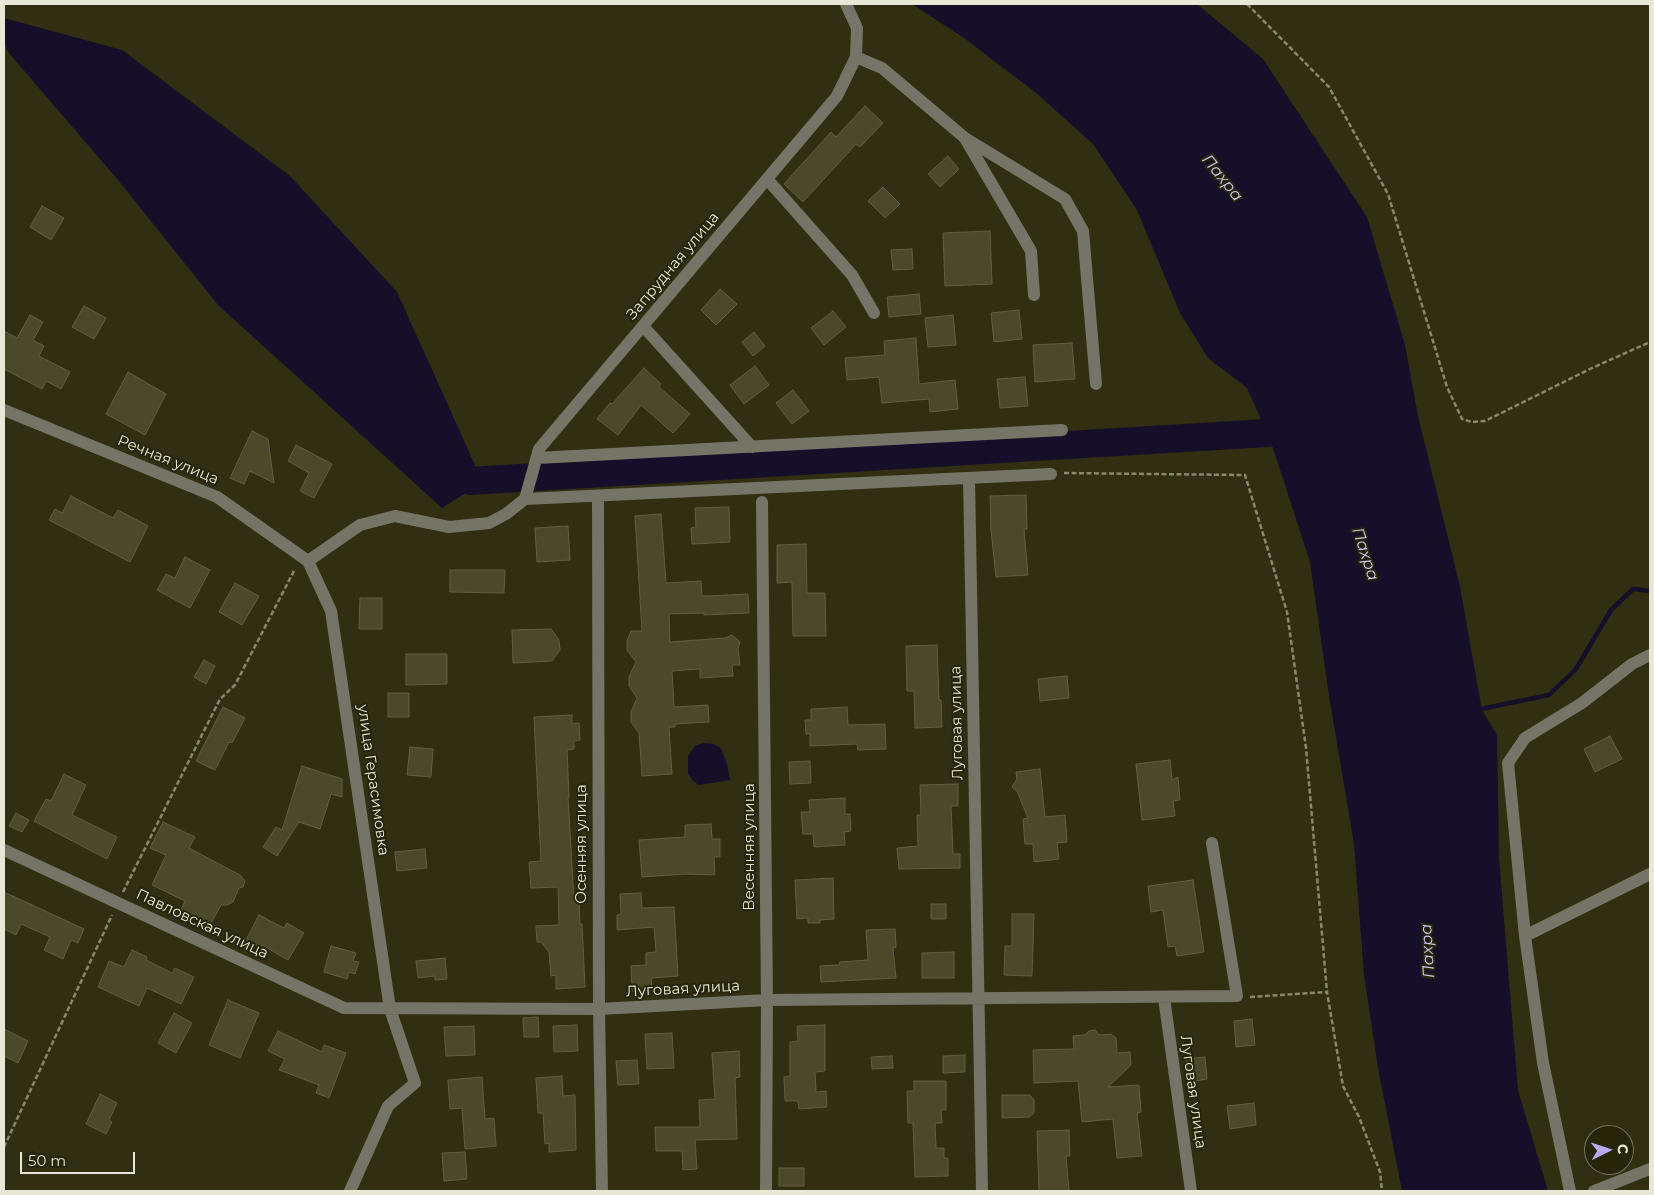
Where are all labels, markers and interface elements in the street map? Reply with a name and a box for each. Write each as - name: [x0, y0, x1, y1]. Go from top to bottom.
- water label: Пахра: [1197, 151, 1247, 205]
- street label: Запрудная улица: [623, 209, 723, 323]
- street label: Речная улица: [115, 432, 221, 488]
- water label: Пахра: [1347, 525, 1383, 583]
- street label: Луговая улица: [947, 666, 967, 780]
- street label: улица Герасимовка: [353, 703, 393, 857]
- street label: Весенняя улица: [741, 783, 759, 911]
- street label: Осенняя улица: [573, 784, 591, 904]
- street label: Павловская улица: [133, 885, 271, 963]
- water label: Пахра: [1417, 923, 1439, 979]
- street label: Луговая улица: [626, 977, 740, 1001]
- street label: Луговая улица: [1176, 1034, 1210, 1150]
- north arrow: [1584, 1125, 1634, 1175]
- scale bar: [22, 1142, 138, 1174]
- text: С: [1614, 1143, 1632, 1155]
- text: 50 m: [28, 1151, 66, 1170]

